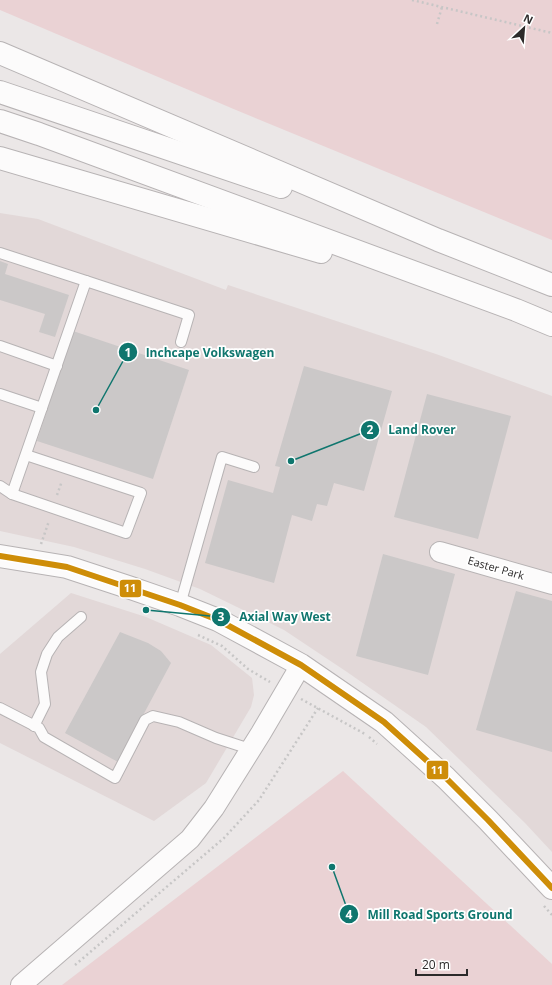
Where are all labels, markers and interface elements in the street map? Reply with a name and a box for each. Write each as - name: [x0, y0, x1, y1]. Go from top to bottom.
- north arrow: [504, 8, 544, 48]
- text: N: [521, 10, 536, 27]
- callout: Inchcape Volkswagen: [118, 340, 282, 364]
- text: 1: [125, 344, 131, 361]
- text: Inchcape Volkswagen: [146, 344, 274, 361]
- callout: Land Rover: [360, 418, 463, 442]
- text: 2: [367, 421, 374, 438]
- text: Land Rover: [388, 421, 456, 438]
- street label: Easter Park: [466, 552, 526, 583]
- line badge: 11: [119, 579, 142, 598]
- text: 11: [124, 580, 136, 595]
- callout: Axial Way West: [211, 605, 339, 629]
- text: 3: [218, 608, 225, 625]
- text: Axial Way West: [239, 608, 331, 625]
- line badge: 11: [426, 760, 449, 780]
- text: 11: [431, 762, 443, 777]
- callout: Mill Road Sports Ground: [339, 902, 520, 926]
- text: 4: [346, 906, 353, 923]
- text: Mill Road Sports Ground: [367, 906, 513, 923]
- scale bar: [416, 951, 467, 977]
- text: 20 m: [422, 956, 450, 973]

